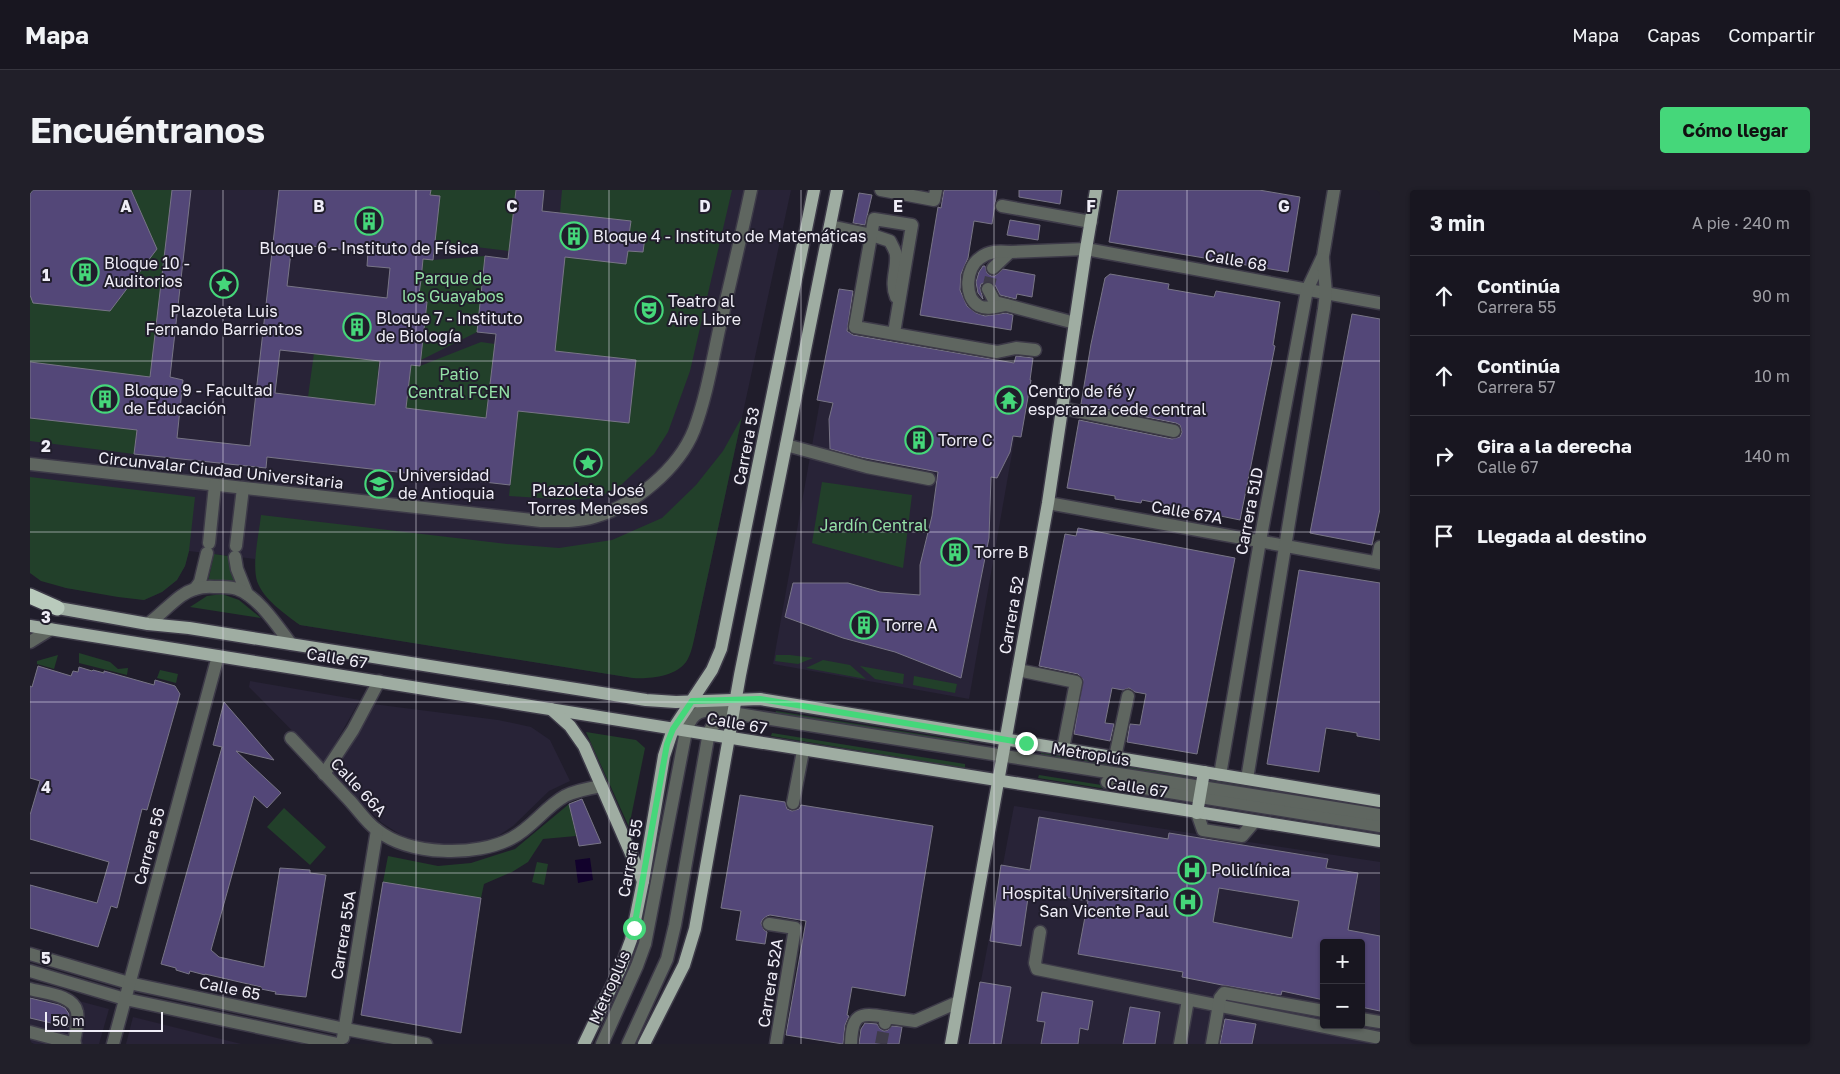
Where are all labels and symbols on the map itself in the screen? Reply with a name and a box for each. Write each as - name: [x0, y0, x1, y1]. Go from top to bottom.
- text: A: [120, 196, 132, 216]
- text: B: [313, 196, 325, 216]
- text: C: [506, 196, 518, 216]
- text: D: [699, 196, 711, 216]
- text: E: [893, 196, 903, 216]
- text: F: [1086, 196, 1096, 216]
- text: G: [1278, 196, 1290, 216]
- building icon: Bloque 6 - Instituto de Física: [354, 206, 384, 236]
- building icon: Bloque 4 - Instituto de Matemáticas: [559, 221, 589, 251]
- place label: Bloque 4 - Instituto de Matemáticas: [593, 226, 866, 246]
- place label: Bloque 6 - Instituto de Física: [259, 238, 479, 258]
- street label: Calle 68: [1203, 245, 1269, 275]
- place label: Bloque 10 - Auditorios: [104, 253, 190, 291]
- building icon: Bloque 10 - Auditorios: [70, 257, 100, 287]
- text: 1: [42, 265, 50, 285]
- park label: Parque de los Guayabos: [402, 268, 504, 306]
- place icon: Plazoleta Luis Fernando Barrientos: [209, 269, 239, 299]
- place label: Teatro al Aire Libre: [668, 291, 741, 329]
- theatre icon: Teatro al Aire Libre: [634, 295, 664, 325]
- place label: Plazoleta Luis Fernando Barrientos: [145, 301, 303, 339]
- place label: Bloque 7 - Instituto de Biología: [376, 308, 523, 346]
- building icon: Bloque 7 - Instituto de Biología: [342, 312, 372, 342]
- park label: Patio Central FCEN: [408, 364, 510, 402]
- place label: Bloque 9 - Facultad de Educación: [124, 380, 273, 418]
- place label: Centro de fé y esperanza cede central: [1028, 381, 1206, 419]
- building icon: Bloque 9 - Facultad de Educación: [90, 384, 120, 414]
- temple icon: Centro de fé y esperanza cede central: [994, 385, 1024, 415]
- street label: Carrera 53: [729, 405, 763, 487]
- building icon: Torre C: [904, 425, 934, 455]
- place label: Torre C: [938, 430, 993, 450]
- text: 2: [41, 436, 51, 456]
- street label: Circunvalar Ciudad Universitaria: [97, 447, 345, 493]
- place icon: Plazoleta José Torres Meneses: [573, 448, 603, 478]
- place label: Universidad de Antioquia: [398, 465, 495, 503]
- street label: Carrera 51D: [1231, 465, 1267, 557]
- school or university icon: Universidad de Antioquia: [364, 469, 394, 499]
- place label: Plazoleta José Torres Meneses: [528, 480, 648, 518]
- street label: Calle 67A: [1150, 496, 1225, 528]
- park label: Jardín Central: [820, 515, 928, 535]
- building icon: Torre B: [940, 537, 970, 567]
- place label: Torre B: [974, 542, 1028, 562]
- street label: Carrera 52: [994, 574, 1028, 656]
- text: 3: [41, 607, 51, 627]
- building icon: Torre A: [849, 610, 879, 640]
- place label: Torre A: [883, 615, 938, 635]
- street label: Calle 67: [305, 643, 369, 673]
- street label: Calle 67: [705, 708, 769, 738]
- route end: [1015, 732, 1038, 755]
- street label: Metroplús: [1051, 738, 1131, 770]
- street label: Calle 66A: [327, 753, 392, 821]
- street label: Calle 67: [1105, 772, 1169, 802]
- text: 4: [41, 777, 51, 797]
- street label: Carrera 56: [129, 805, 169, 887]
- street label: Carrera 55: [613, 817, 647, 899]
- hospital icon: Policlínica: [1177, 855, 1207, 885]
- place label: Policlínica: [1211, 860, 1290, 880]
- place label: Hospital Universitario San Vicente Paul: [1002, 883, 1169, 921]
- hospital icon: Hospital Universitario San Vicente Paul: [1173, 887, 1203, 917]
- street label: Carrera 55A: [326, 889, 360, 981]
- route start: [623, 917, 646, 940]
- street label: Carrera 52A: [753, 937, 787, 1029]
- street label: Metroplús: [584, 947, 634, 1027]
- text: 5: [41, 948, 51, 968]
- street label: Calle 65: [197, 972, 263, 1004]
- scale bar: [45, 1009, 162, 1032]

